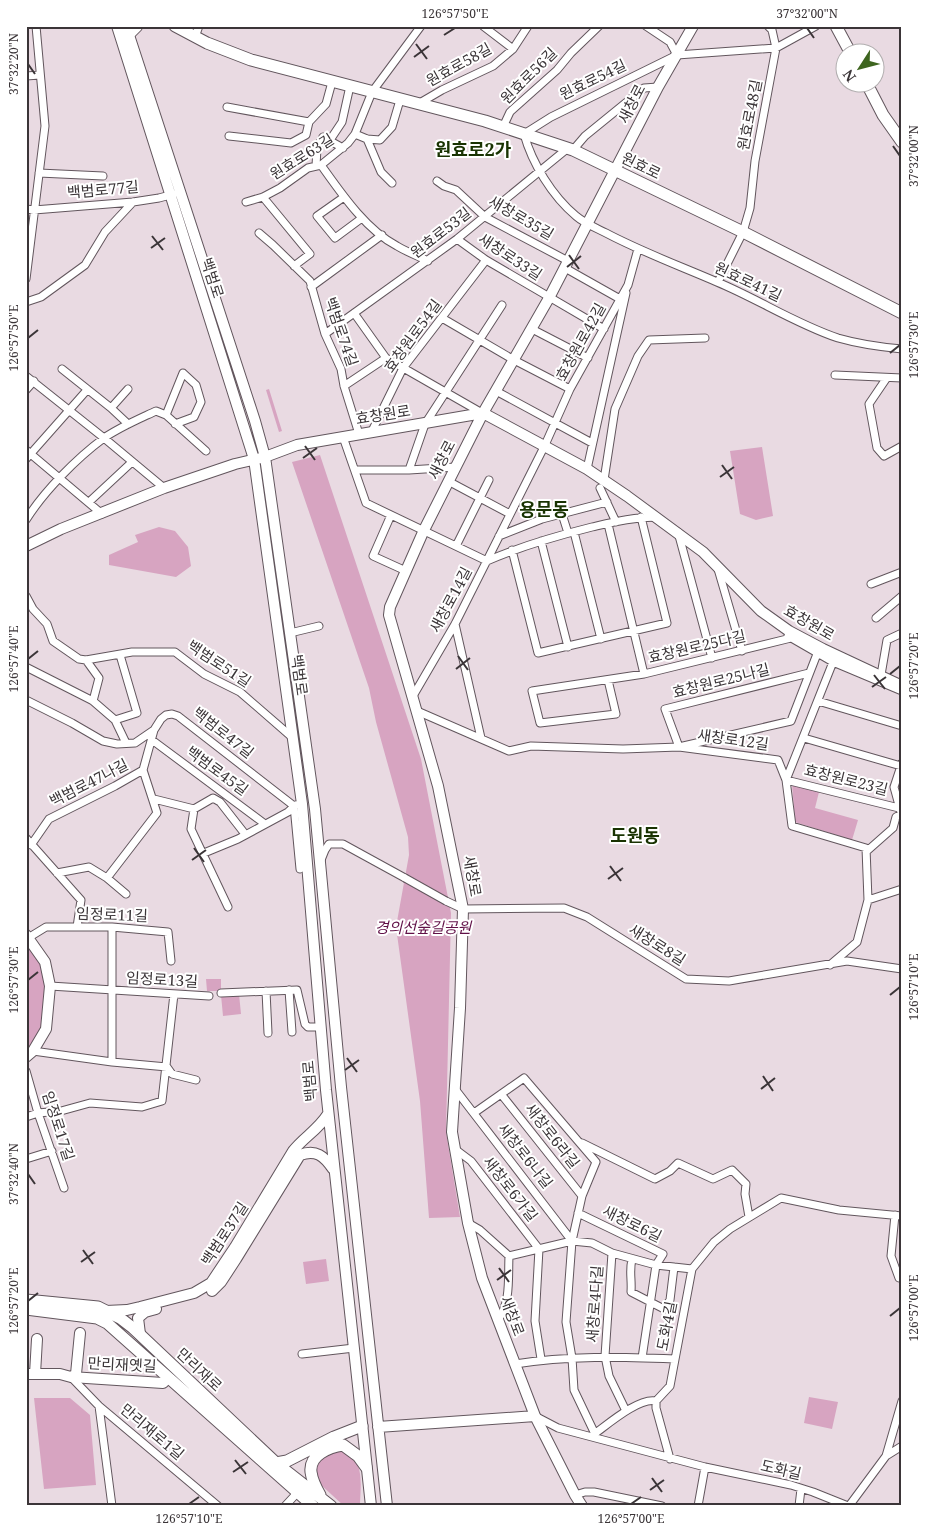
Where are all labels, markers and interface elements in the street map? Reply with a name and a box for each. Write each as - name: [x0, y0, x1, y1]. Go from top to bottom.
- text: 126°57'50"E: [422, 5, 488, 22]
- text: 37°32'00"N: [776, 5, 838, 22]
- text: 37°32'20"N: [5, 33, 22, 95]
- street label: 원효로58길: [422, 38, 495, 90]
- north arrow: [836, 42, 886, 92]
- street label: 원효로56길: [496, 43, 561, 108]
- street label: 원효로54길: [556, 54, 629, 104]
- text: N: [838, 66, 860, 86]
- street label: 원효로48길: [732, 78, 766, 152]
- street label: 새창로: [613, 81, 649, 127]
- text: 37°32'00"N: [905, 125, 922, 187]
- street label: 원효로63길: [266, 129, 337, 184]
- district label: 원효로2가: [435, 137, 512, 161]
- street label: 원효로: [618, 147, 664, 183]
- street label: 백범로77길: [66, 176, 140, 202]
- street label: 새창로35길: [485, 190, 558, 244]
- street label: 원효로53길: [406, 202, 475, 262]
- street label: 새창로33길: [475, 228, 546, 284]
- street label: 백범로: [197, 255, 229, 300]
- street label: 원효로41길: [712, 257, 785, 305]
- street label: 백범로74길: [321, 294, 363, 369]
- street label: 효창원로54길: [379, 295, 445, 376]
- street label: 효창원로42길: [551, 299, 610, 384]
- text: 126°57'50"E: [5, 305, 22, 371]
- text: 126°57'30"E: [905, 312, 922, 378]
- street label: 효창원로: [354, 400, 412, 428]
- street label: 새창로: [423, 437, 459, 483]
- district label: 용문동: [519, 497, 569, 521]
- street label: 새창로14길: [424, 563, 476, 636]
- street label: 효창원로: [781, 600, 838, 645]
- street label: 효창원로25다길: [646, 625, 748, 667]
- text: 126°57'40"E: [5, 626, 22, 692]
- text: 126°57'20"E: [905, 633, 922, 699]
- street label: 백범로51길: [184, 635, 255, 691]
- street label: 백범로: [287, 653, 313, 697]
- street label: 효창원로25나길: [670, 658, 771, 702]
- street label: 백범로47길: [189, 702, 258, 762]
- street label: 새창로12길: [696, 724, 770, 754]
- street label: 백범로45길: [183, 741, 253, 799]
- street label: 백범로47나길: [46, 754, 131, 810]
- street label: 효창원로23길: [802, 759, 890, 799]
- district label: 도원동: [610, 823, 660, 847]
- street label: 새창로: [460, 854, 486, 898]
- street label: 임정로11길: [76, 903, 148, 925]
- park label: 경의선숲길공원: [375, 917, 472, 937]
- street label: 새창로8길: [625, 919, 690, 969]
- text: 126°57'30"E: [5, 947, 22, 1013]
- text: 126°57'10"E: [905, 954, 922, 1020]
- street label: 임정로13길: [126, 967, 199, 991]
- street label: 백범로: [297, 1060, 321, 1103]
- street label: 임정로17길: [38, 1088, 80, 1163]
- street label: 새창로6라길: [521, 1099, 584, 1172]
- street label: 새창로6나길: [494, 1119, 557, 1192]
- text: 37°32'40"N: [5, 1143, 22, 1205]
- street label: 새창로6가길: [479, 1152, 542, 1225]
- street label: 백범로37길: [196, 1198, 252, 1269]
- street label: 새창로6길: [599, 1200, 665, 1246]
- street label: 새창로4다길: [581, 1265, 607, 1343]
- text: 126°57'20"E: [5, 1268, 22, 1334]
- text: 126°57'00"E: [905, 1275, 922, 1341]
- street label: 새창로: [496, 1293, 530, 1339]
- street label: 도화4길: [651, 1299, 681, 1352]
- street label: 만리재로: [173, 1343, 227, 1395]
- street label: 만리재옛길: [87, 1352, 157, 1376]
- street label: 만리재로1길: [117, 1399, 189, 1464]
- street label: 도화길: [759, 1455, 804, 1483]
- text: 126°57'10"E: [156, 1510, 222, 1527]
- text: 126°57'00"E: [598, 1510, 664, 1527]

